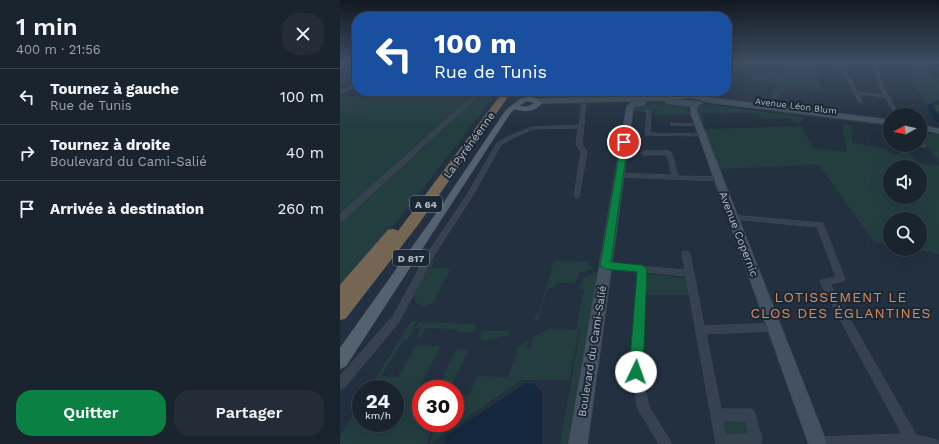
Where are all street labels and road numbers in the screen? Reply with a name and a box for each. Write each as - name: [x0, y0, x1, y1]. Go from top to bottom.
- street label: Avenue Léon Blum: [755, 96, 837, 116]
- street label: La Pyrénéenne: [441, 110, 498, 181]
- street label: Avenue Copernic: [716, 190, 761, 279]
- road number: A 64: [410, 196, 442, 212]
- road number: D 817: [393, 250, 429, 266]
- street label: Boulevard du Cami-Salié: [576, 285, 609, 418]

